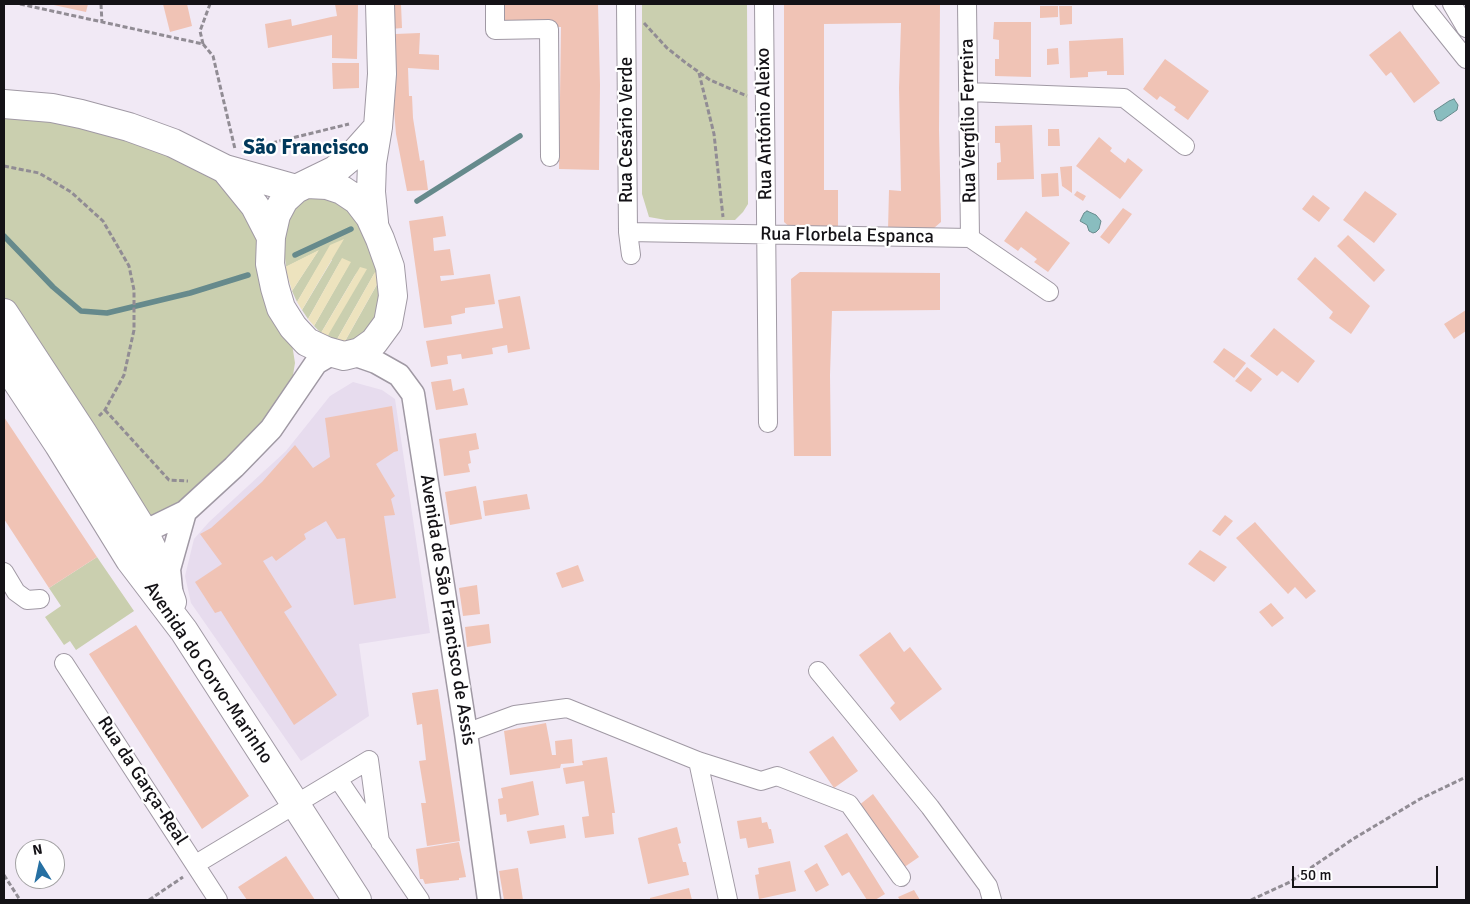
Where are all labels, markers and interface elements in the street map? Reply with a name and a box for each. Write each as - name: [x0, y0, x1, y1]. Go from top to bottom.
- street label: Rua Vergílio Ferreira: [956, 38, 982, 204]
- street label: Rua António Aleixo: [752, 47, 778, 201]
- street label: Rua Cesário Verde: [616, 57, 638, 203]
- district label: São Francisco: [243, 135, 369, 161]
- street label: Rua Florbela Espanca: [760, 223, 934, 249]
- street label: Avenida de São Francisco de Assis: [414, 473, 480, 747]
- street label: Avenida do Corvo-Marinho: [139, 578, 277, 768]
- street label: Rua da Garça-Real: [92, 712, 192, 850]
- north arrow: [15, 839, 65, 889]
- text: N: [31, 841, 44, 859]
- scale bar: [1295, 856, 1441, 888]
- text: 50 m: [1300, 866, 1331, 884]

